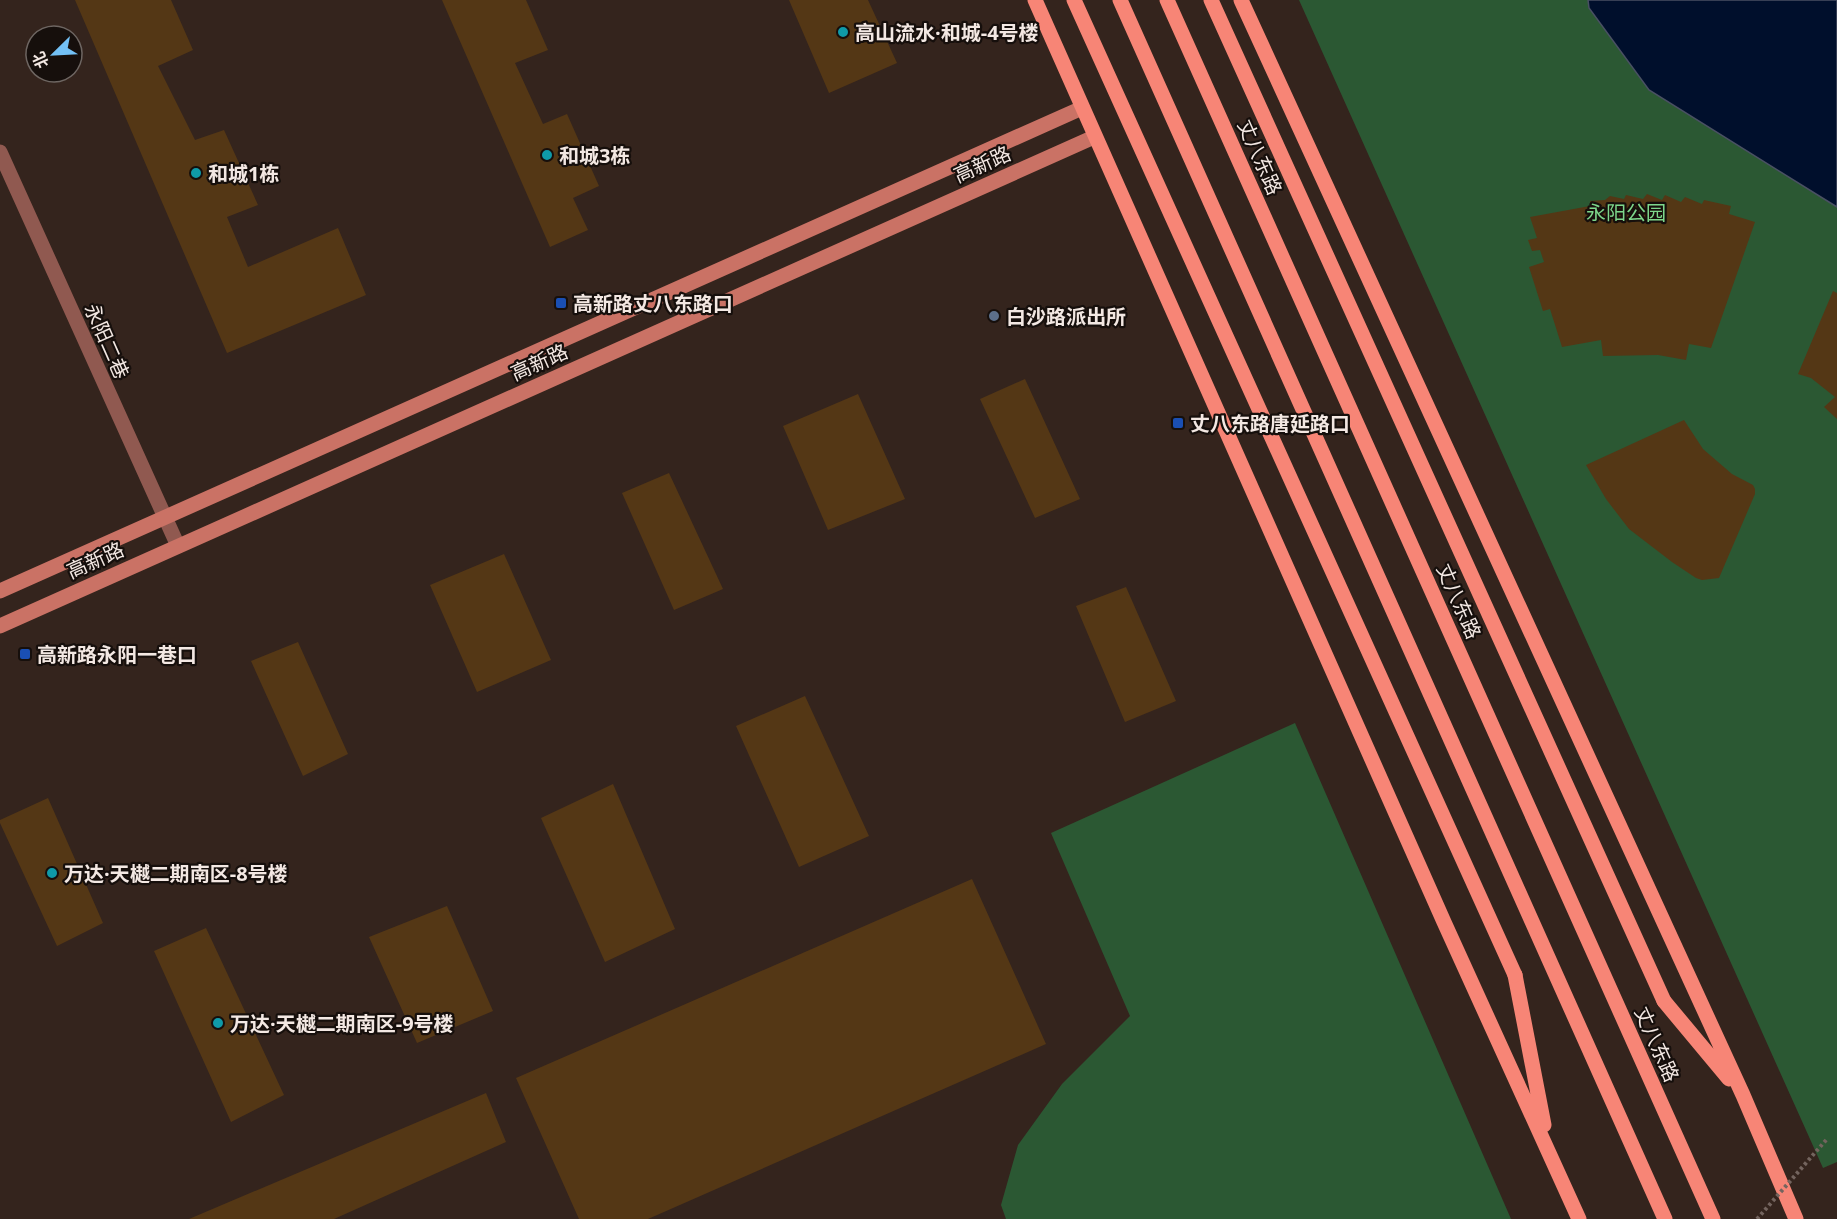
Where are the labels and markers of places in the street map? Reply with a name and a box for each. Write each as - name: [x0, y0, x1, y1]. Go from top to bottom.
- place label: 高山流水·和城-4号楼: [855, 19, 1039, 46]
- marker: 高山流水·和城-4号楼: [836, 25, 850, 39]
- place label: 和城3栋: [559, 142, 630, 169]
- marker: 和城3栋: [540, 148, 554, 162]
- place label: 和城1栋: [208, 160, 279, 187]
- marker: 和城1栋: [189, 166, 203, 180]
- place label: 高新路丈八东路口: [573, 290, 733, 317]
- marker: 高新路丈八东路口: [554, 296, 568, 310]
- place label: 白沙路派出所: [1006, 303, 1126, 330]
- marker: 白沙路派出所: [987, 309, 1001, 323]
- place label: 丈八东路唐延路口: [1190, 410, 1350, 437]
- marker: 丈八东路唐延路口: [1171, 416, 1185, 430]
- place label: 高新路永阳一巷口: [37, 641, 197, 668]
- marker: 高新路永阳一巷口: [18, 647, 32, 661]
- place label: 万达·天樾二期南区-8号楼: [64, 860, 288, 887]
- marker: 万达·天樾二期南区-8号楼: [45, 866, 59, 880]
- place label: 万达·天樾二期南区-9号楼: [230, 1010, 454, 1037]
- marker: 万达·天樾二期南区-9号楼: [211, 1016, 225, 1030]

